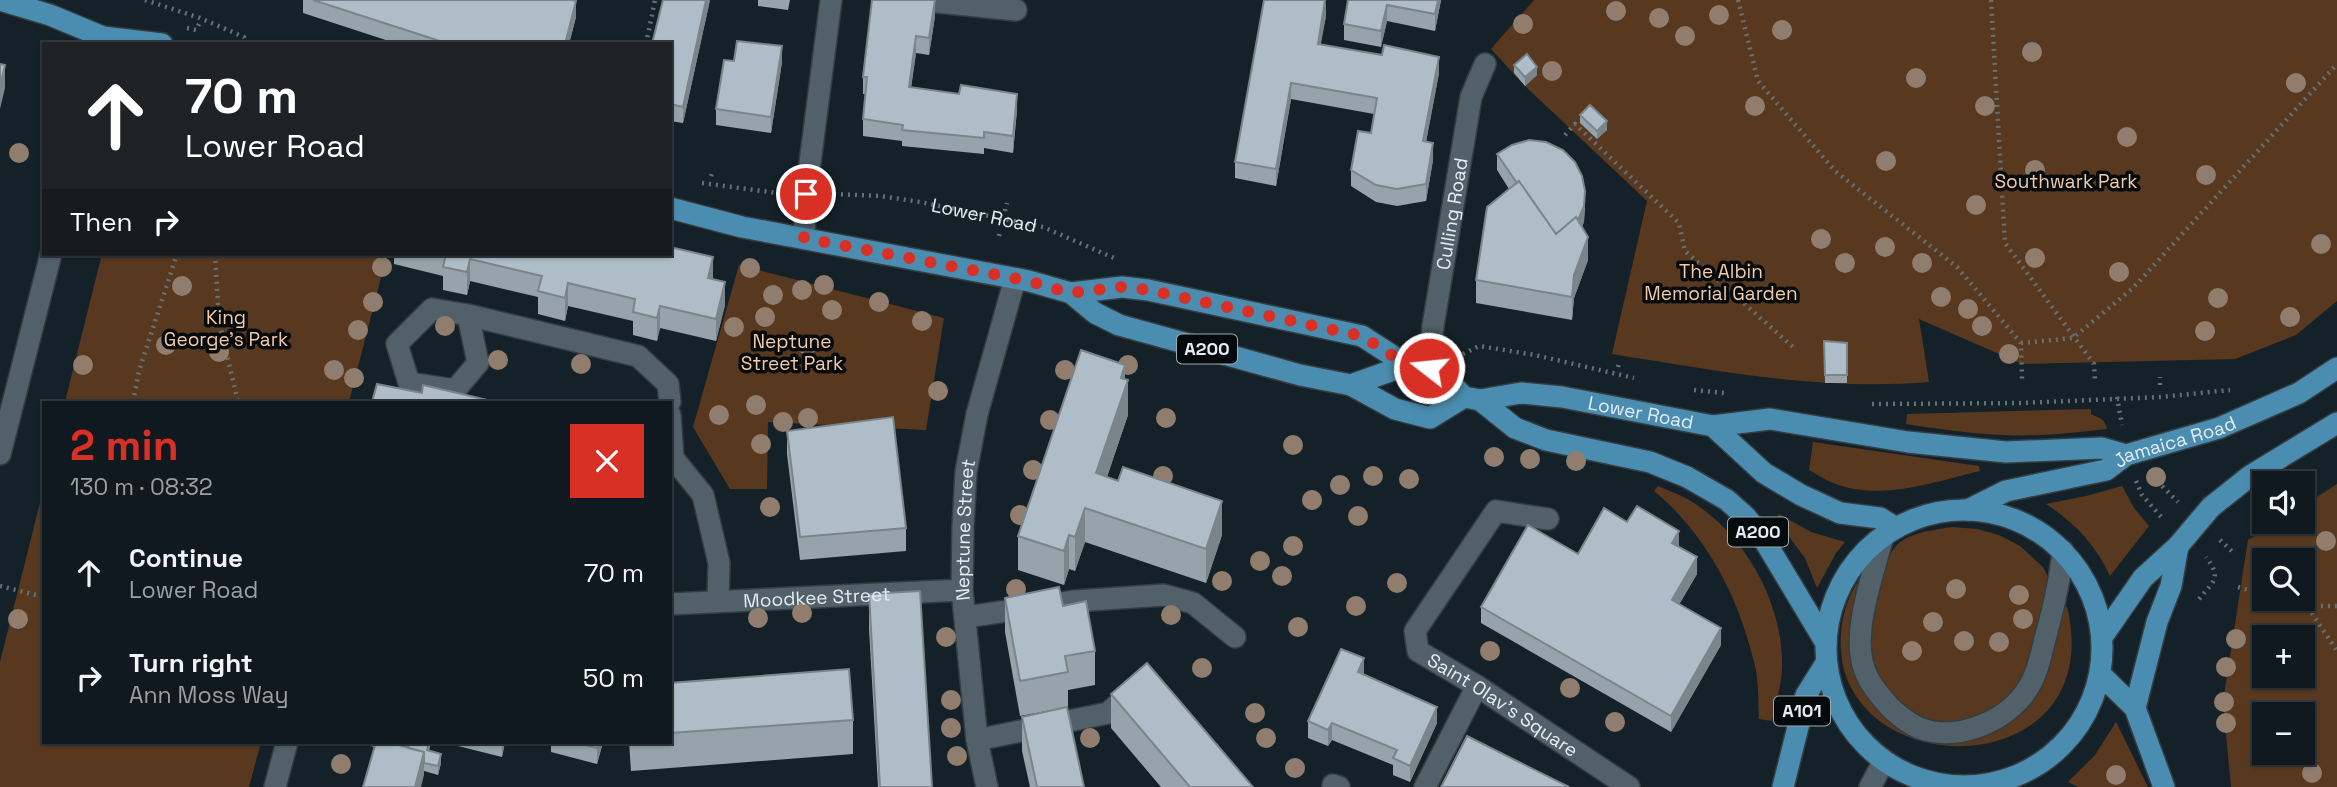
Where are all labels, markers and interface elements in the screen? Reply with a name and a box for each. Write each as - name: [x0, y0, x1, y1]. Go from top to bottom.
- text: 70 m: [185, 65, 298, 127]
- icon: ahead: [70, 70, 161, 161]
- text: Lower Road: [185, 126, 365, 166]
- street label: Culling Road: [1431, 156, 1474, 272]
- pin: [776, 164, 836, 224]
- park label: Southwark Park: [1994, 169, 2138, 194]
- icon: arrive: [787, 175, 825, 213]
- street label: Lower Road: [929, 193, 1039, 238]
- icon: right: [147, 203, 185, 241]
- text: Then: [70, 205, 133, 239]
- park label: The Albin Memorial Garden: [1644, 259, 1798, 306]
- park label: King George's Park: [164, 305, 288, 352]
- park label: Neptune Street Park: [741, 329, 843, 376]
- position arrow: [1392, 331, 1466, 405]
- road number: A200: [1177, 334, 1237, 363]
- street label: Lower Road: [1586, 390, 1696, 435]
- street label: Jamaica Road: [2108, 410, 2240, 473]
- text: 2 min: [70, 419, 179, 472]
- button: close: [570, 424, 644, 498]
- street label: Neptune Street: [950, 457, 981, 602]
- map controls: [2252, 471, 2315, 765]
- button: sound: [2252, 471, 2315, 534]
- text: 130 m · 08:32: [70, 472, 213, 502]
- road number: A200: [1728, 518, 1788, 546]
- text: Continue: [129, 541, 243, 575]
- button: search: [2252, 548, 2315, 611]
- icon: ahead: [70, 554, 108, 592]
- text: 70 m: [584, 556, 644, 590]
- text: Lower Road: [129, 575, 258, 605]
- street label: Moodkee Street: [743, 581, 891, 613]
- button: +: [2252, 625, 2315, 688]
- text: Turn right: [129, 646, 253, 680]
- street label: Saint Olav's Square: [1423, 647, 1583, 763]
- icon: right: [70, 659, 108, 697]
- text: 50 m: [583, 661, 644, 695]
- text: Ann Moss Way: [129, 680, 289, 710]
- road number: A101: [1774, 696, 1830, 726]
- button: −: [2252, 702, 2315, 765]

